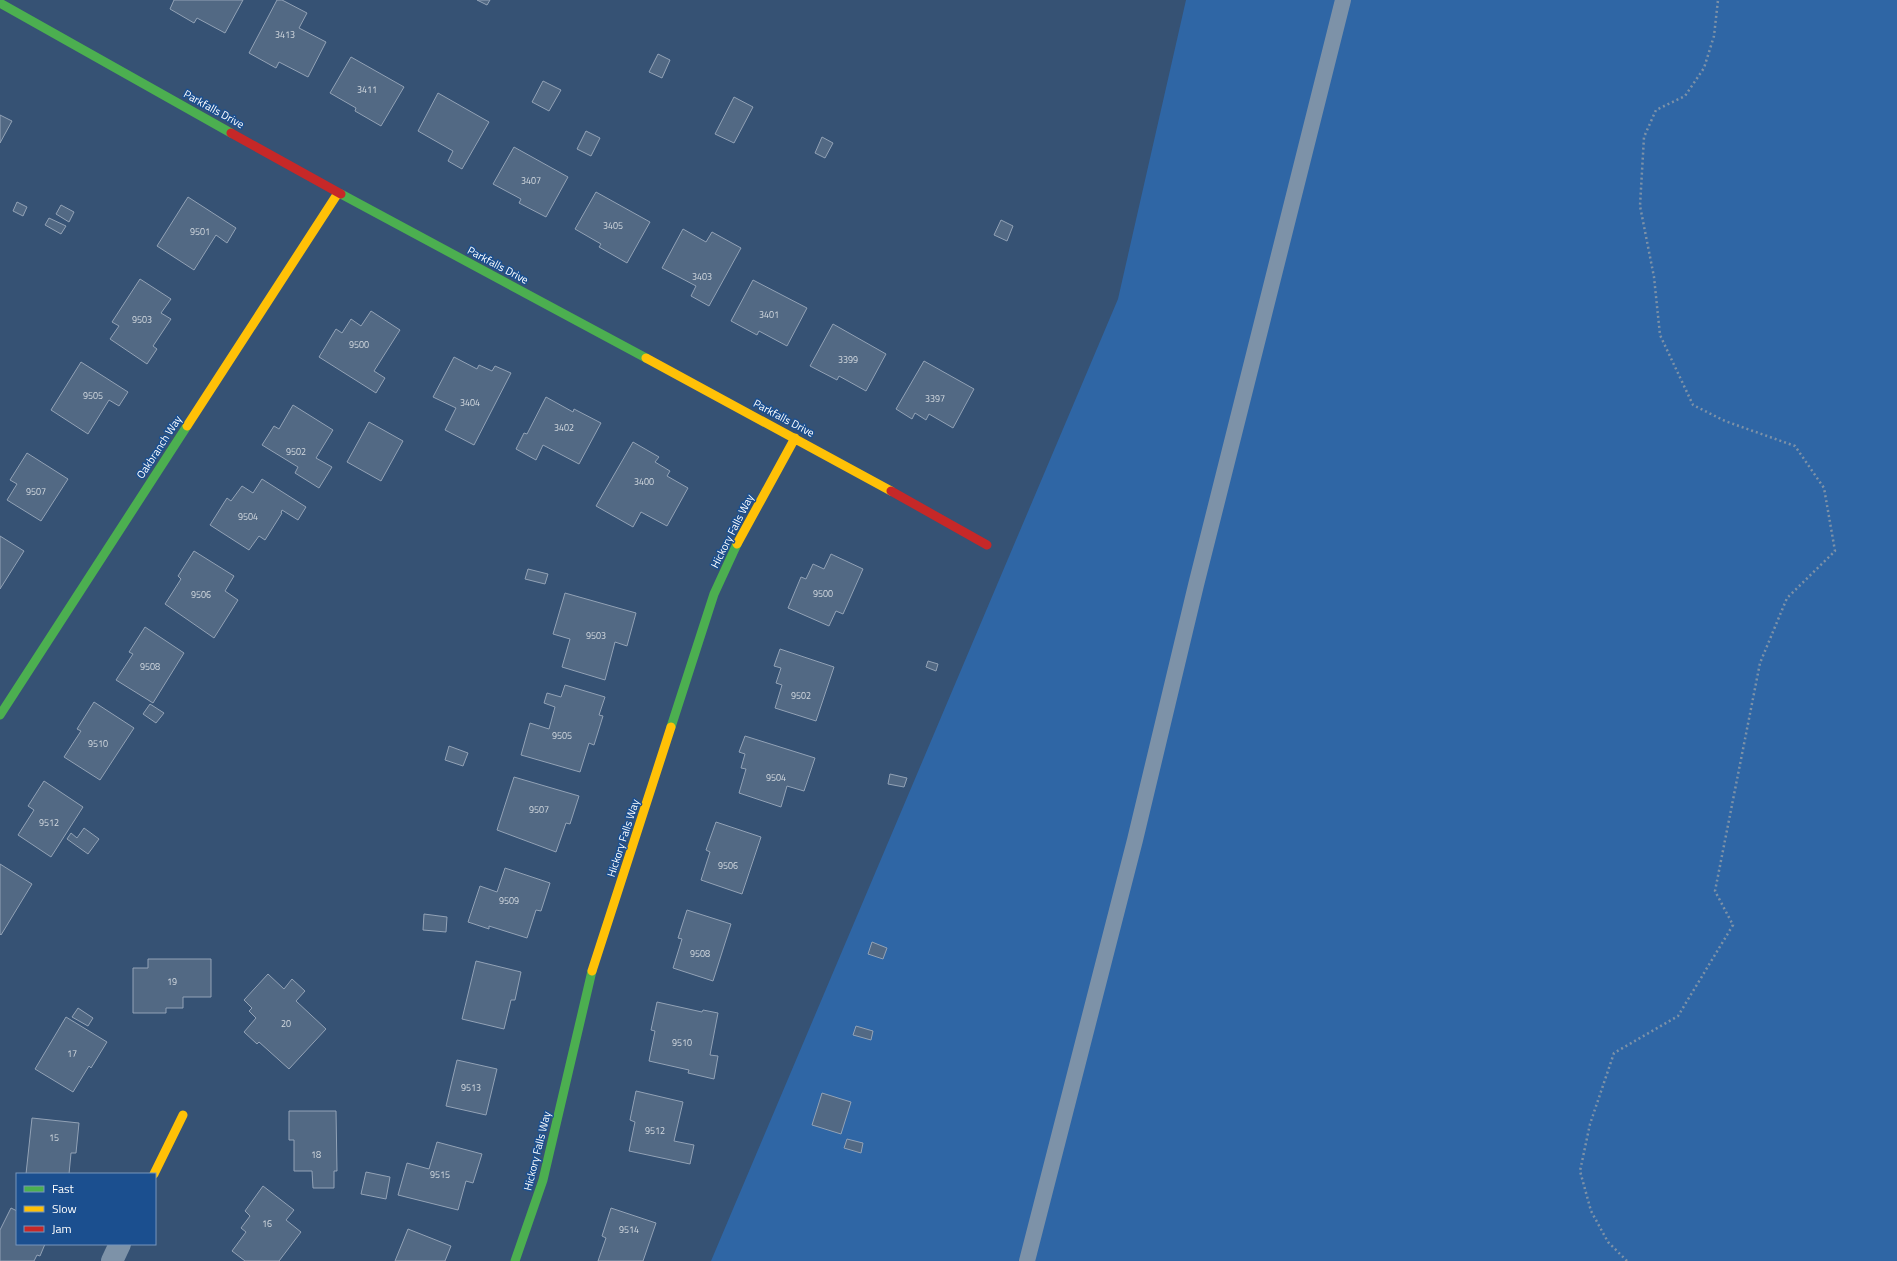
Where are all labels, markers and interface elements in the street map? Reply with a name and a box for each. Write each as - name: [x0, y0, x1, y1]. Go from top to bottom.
- house number: 3413: [275, 28, 295, 41]
- house number: 3411: [357, 83, 377, 96]
- street label: Parkfalls Drive: [181, 86, 248, 132]
- house number: 3407: [521, 174, 541, 187]
- house number: 3405: [603, 219, 623, 232]
- house number: 9501: [190, 225, 210, 238]
- street label: Parkfalls Drive: [465, 242, 532, 288]
- house number: 3403: [692, 270, 712, 283]
- house number: 3401: [759, 308, 779, 321]
- house number: 9503: [132, 313, 152, 326]
- house number: 9500: [349, 338, 369, 351]
- house number: 3399: [838, 353, 858, 366]
- house number: 9505: [83, 389, 103, 402]
- house number: 3397: [925, 392, 945, 405]
- street label: Parkfalls Drive: [751, 395, 818, 441]
- house number: 3404: [460, 396, 480, 409]
- street label: Oakbranch Way: [133, 412, 186, 482]
- house number: 3402: [554, 421, 574, 434]
- house number: 9502: [286, 445, 306, 458]
- house number: 3400: [634, 475, 654, 488]
- house number: 9507: [26, 485, 46, 498]
- street label: Hickory Falls Way: [706, 491, 758, 571]
- house number: 9504: [238, 510, 258, 523]
- house number: 9500: [813, 587, 833, 600]
- house number: 9506: [191, 588, 211, 601]
- house number: 9503: [586, 629, 606, 642]
- house number: 9508: [140, 660, 160, 673]
- house number: 9502: [791, 689, 811, 702]
- house number: 9505: [552, 729, 572, 742]
- house number: 9510: [88, 737, 108, 750]
- house number: 9504: [766, 771, 786, 784]
- street label: Hickory Falls Way: [603, 796, 643, 879]
- house number: 9507: [529, 803, 549, 816]
- house number: 9512: [39, 816, 59, 829]
- house number: 9506: [718, 859, 738, 872]
- house number: 9509: [499, 894, 519, 907]
- house number: 9508: [690, 947, 710, 960]
- house number: 19: [167, 975, 177, 988]
- house number: 20: [281, 1017, 291, 1030]
- house number: 9510: [672, 1036, 692, 1049]
- house number: 17: [67, 1047, 77, 1060]
- house number: 9513: [461, 1081, 481, 1094]
- street label: Hickory Falls Way: [519, 1109, 555, 1192]
- house number: 9512: [645, 1124, 665, 1137]
- house number: 15: [49, 1131, 59, 1144]
- house number: 18: [311, 1148, 321, 1161]
- house number: 9515: [430, 1168, 450, 1181]
- legend: [16, 1173, 156, 1245]
- text: Fast: [52, 1179, 75, 1198]
- text: Slow: [52, 1199, 77, 1218]
- house number: 16: [262, 1217, 272, 1230]
- text: Jam: [52, 1219, 72, 1238]
- house number: 9514: [619, 1223, 639, 1236]

